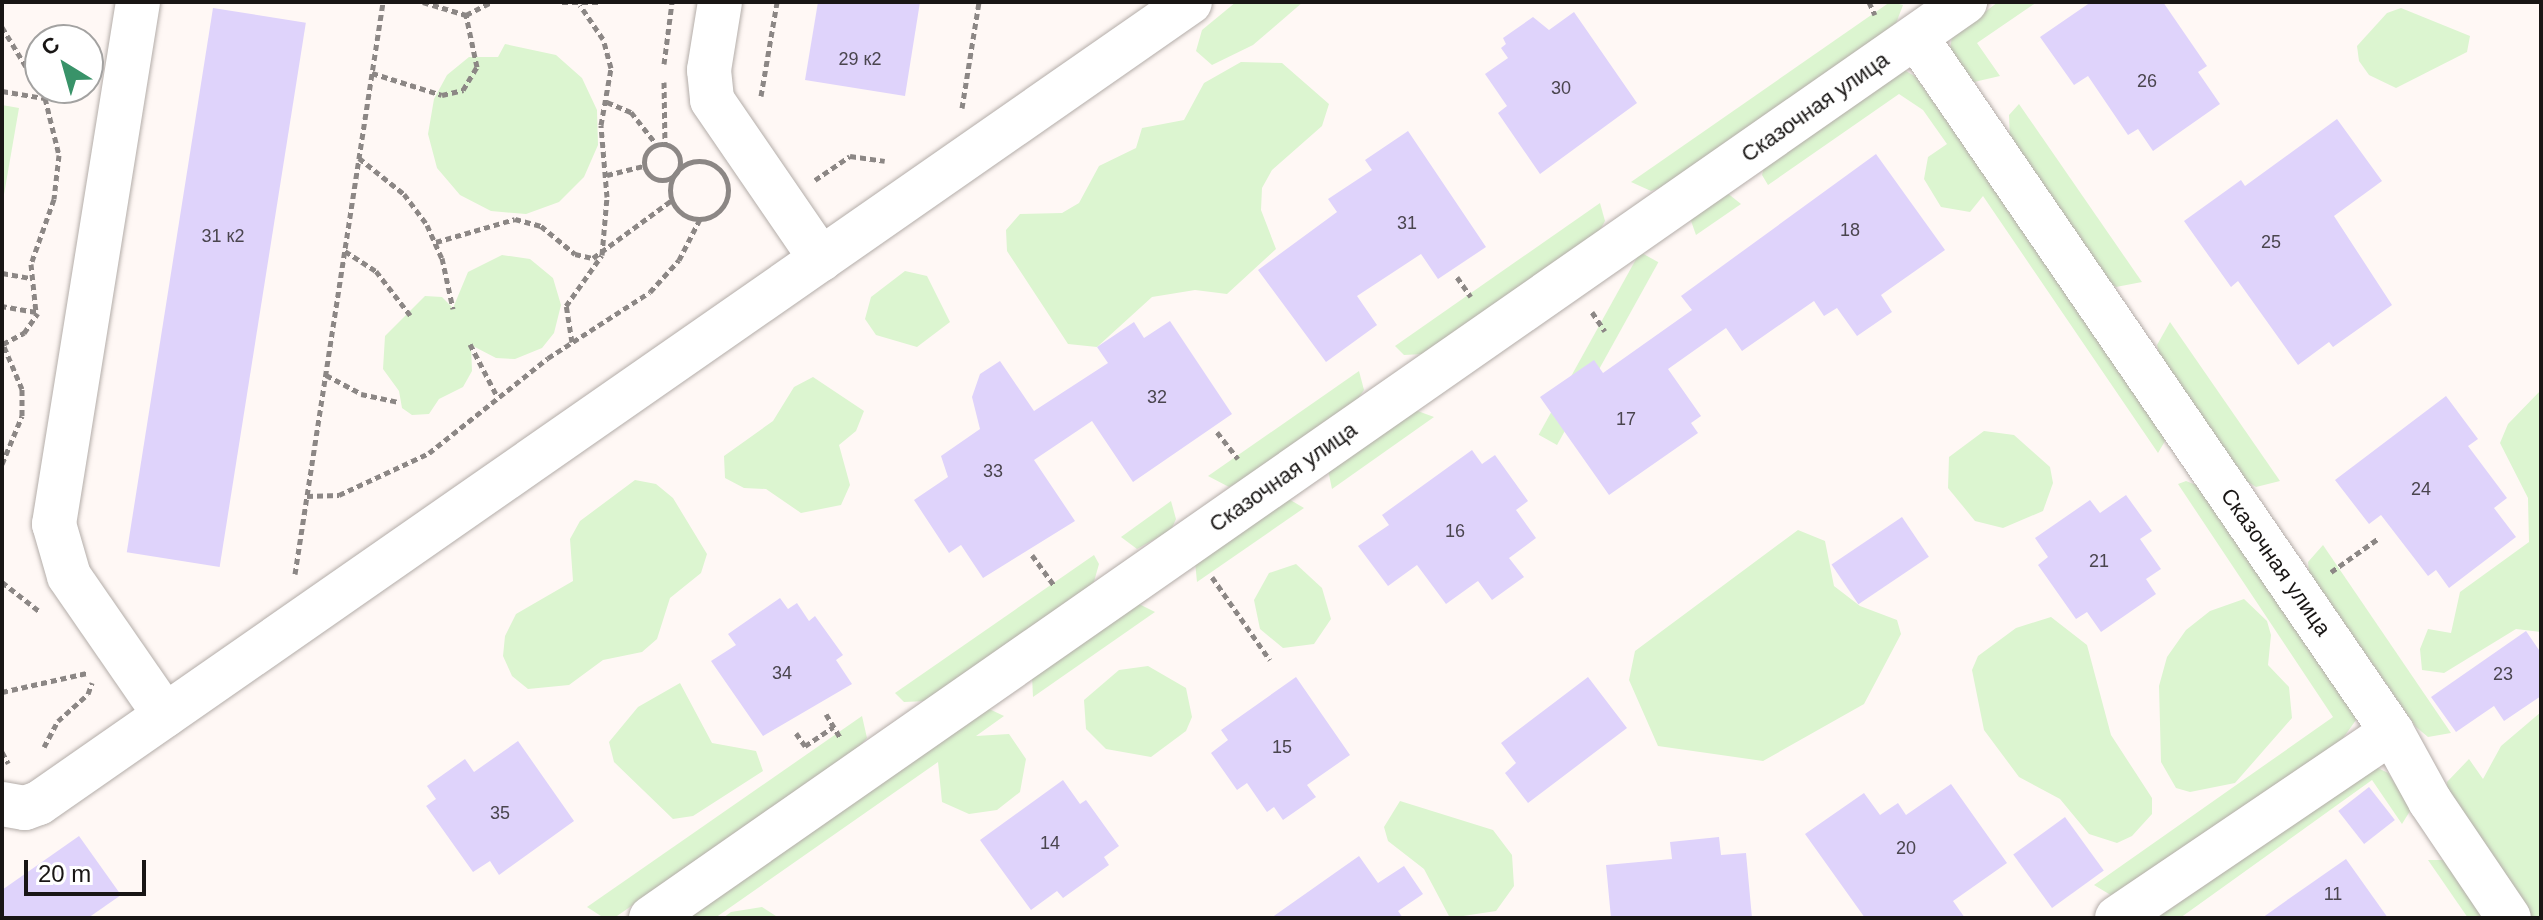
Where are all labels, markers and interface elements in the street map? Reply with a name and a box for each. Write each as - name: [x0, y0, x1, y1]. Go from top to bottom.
- north arrow: [24, 24, 104, 104]
- text: С: [37, 31, 64, 61]
- street label: Сказочная улица: [1736, 46, 1894, 168]
- house number: 29 к2: [839, 48, 881, 70]
- house number: 26: [2137, 70, 2157, 92]
- house number: 30: [1551, 77, 1571, 99]
- house number: 31: [1397, 212, 1417, 234]
- house number: 18: [1840, 219, 1860, 241]
- house number: 31 к2: [202, 225, 244, 247]
- house number: 25: [2261, 231, 2281, 253]
- house number: 32: [1147, 386, 1167, 408]
- house number: 17: [1616, 408, 1636, 430]
- street label: Сказочная улица: [1204, 416, 1362, 538]
- house number: 33: [983, 460, 1003, 482]
- house number: 24: [2411, 478, 2431, 500]
- street label: Сказочная улица: [2215, 483, 2337, 641]
- house number: 16: [1445, 520, 1465, 542]
- house number: 21: [2089, 550, 2109, 572]
- house number: 34: [772, 662, 792, 684]
- house number: 23: [2493, 663, 2513, 685]
- house number: 15: [1272, 736, 1292, 758]
- house number: 35: [490, 802, 510, 824]
- house number: 14: [1040, 832, 1060, 854]
- house number: 20: [1896, 837, 1916, 859]
- scale bar: [28, 844, 150, 894]
- text: 20 m: [38, 860, 91, 887]
- house number: 11: [2324, 883, 2342, 905]

